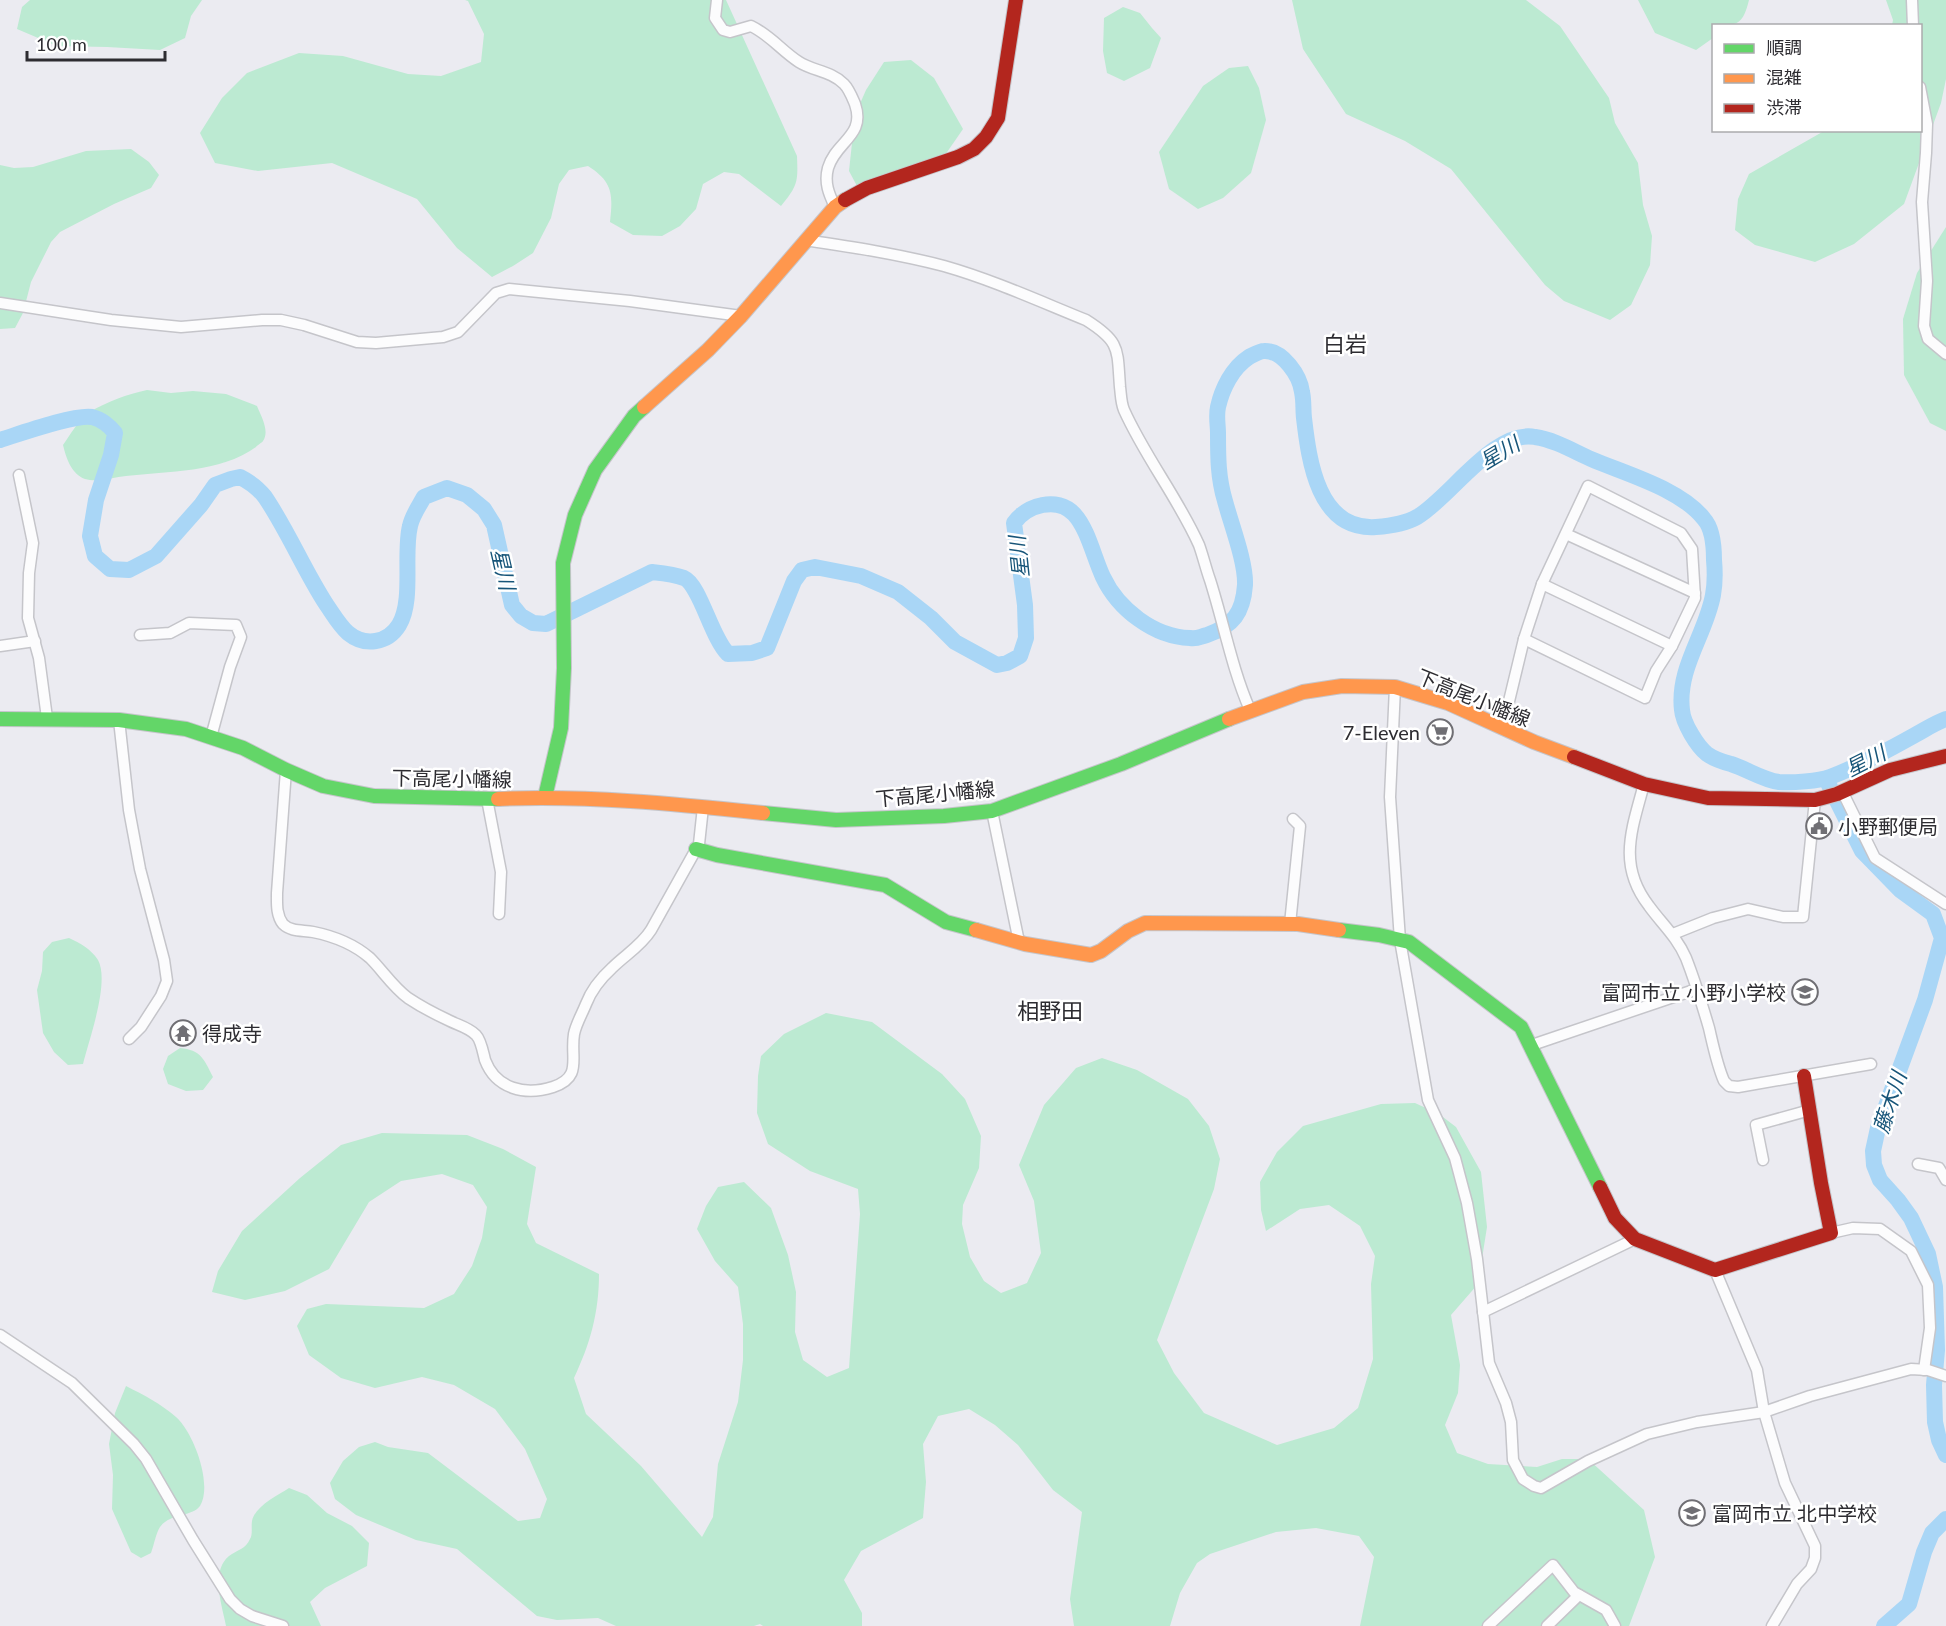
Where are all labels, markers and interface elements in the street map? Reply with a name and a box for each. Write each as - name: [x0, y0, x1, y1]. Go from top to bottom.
- scale bar: [27, 24, 165, 62]
- legend: [1712, 24, 1922, 132]
- text: 100 m: [36, 33, 87, 55]
- text: 順調: [1766, 36, 1802, 58]
- text: 混雑: [1766, 66, 1802, 88]
- text: 渋滞: [1766, 96, 1802, 118]
- district label: 白岩: [1323, 330, 1367, 357]
- water label: 星川: [1475, 429, 1525, 474]
- water label: 星川: [1003, 533, 1033, 579]
- water label: 星川: [487, 546, 521, 594]
- street label: 下高尾小幡線: [1414, 663, 1534, 731]
- supermarket icon: 7-Eleven: [1425, 717, 1455, 747]
- place label: 7-Eleven: [1343, 720, 1420, 744]
- water label: 星川: [1841, 738, 1891, 781]
- street label: 下高尾小幡線: [392, 765, 512, 791]
- street label: 下高尾小幡線: [874, 776, 996, 810]
- public building icon: 小野郵便局: [1804, 811, 1834, 841]
- place label: 小野郵便局: [1838, 814, 1938, 838]
- school or university icon: 富岡市立 小野小学校: [1790, 977, 1820, 1007]
- place label: 富岡市立 小野小学校: [1601, 980, 1786, 1004]
- district label: 相野田: [1017, 997, 1083, 1024]
- temple icon: 得成寺: [168, 1018, 198, 1048]
- place label: 得成寺: [202, 1021, 262, 1045]
- water label: 藤木川: [1867, 1066, 1911, 1136]
- school or university icon: 富岡市立 北中学校: [1677, 1498, 1707, 1528]
- place label: 富岡市立 北中学校: [1712, 1501, 1877, 1525]

